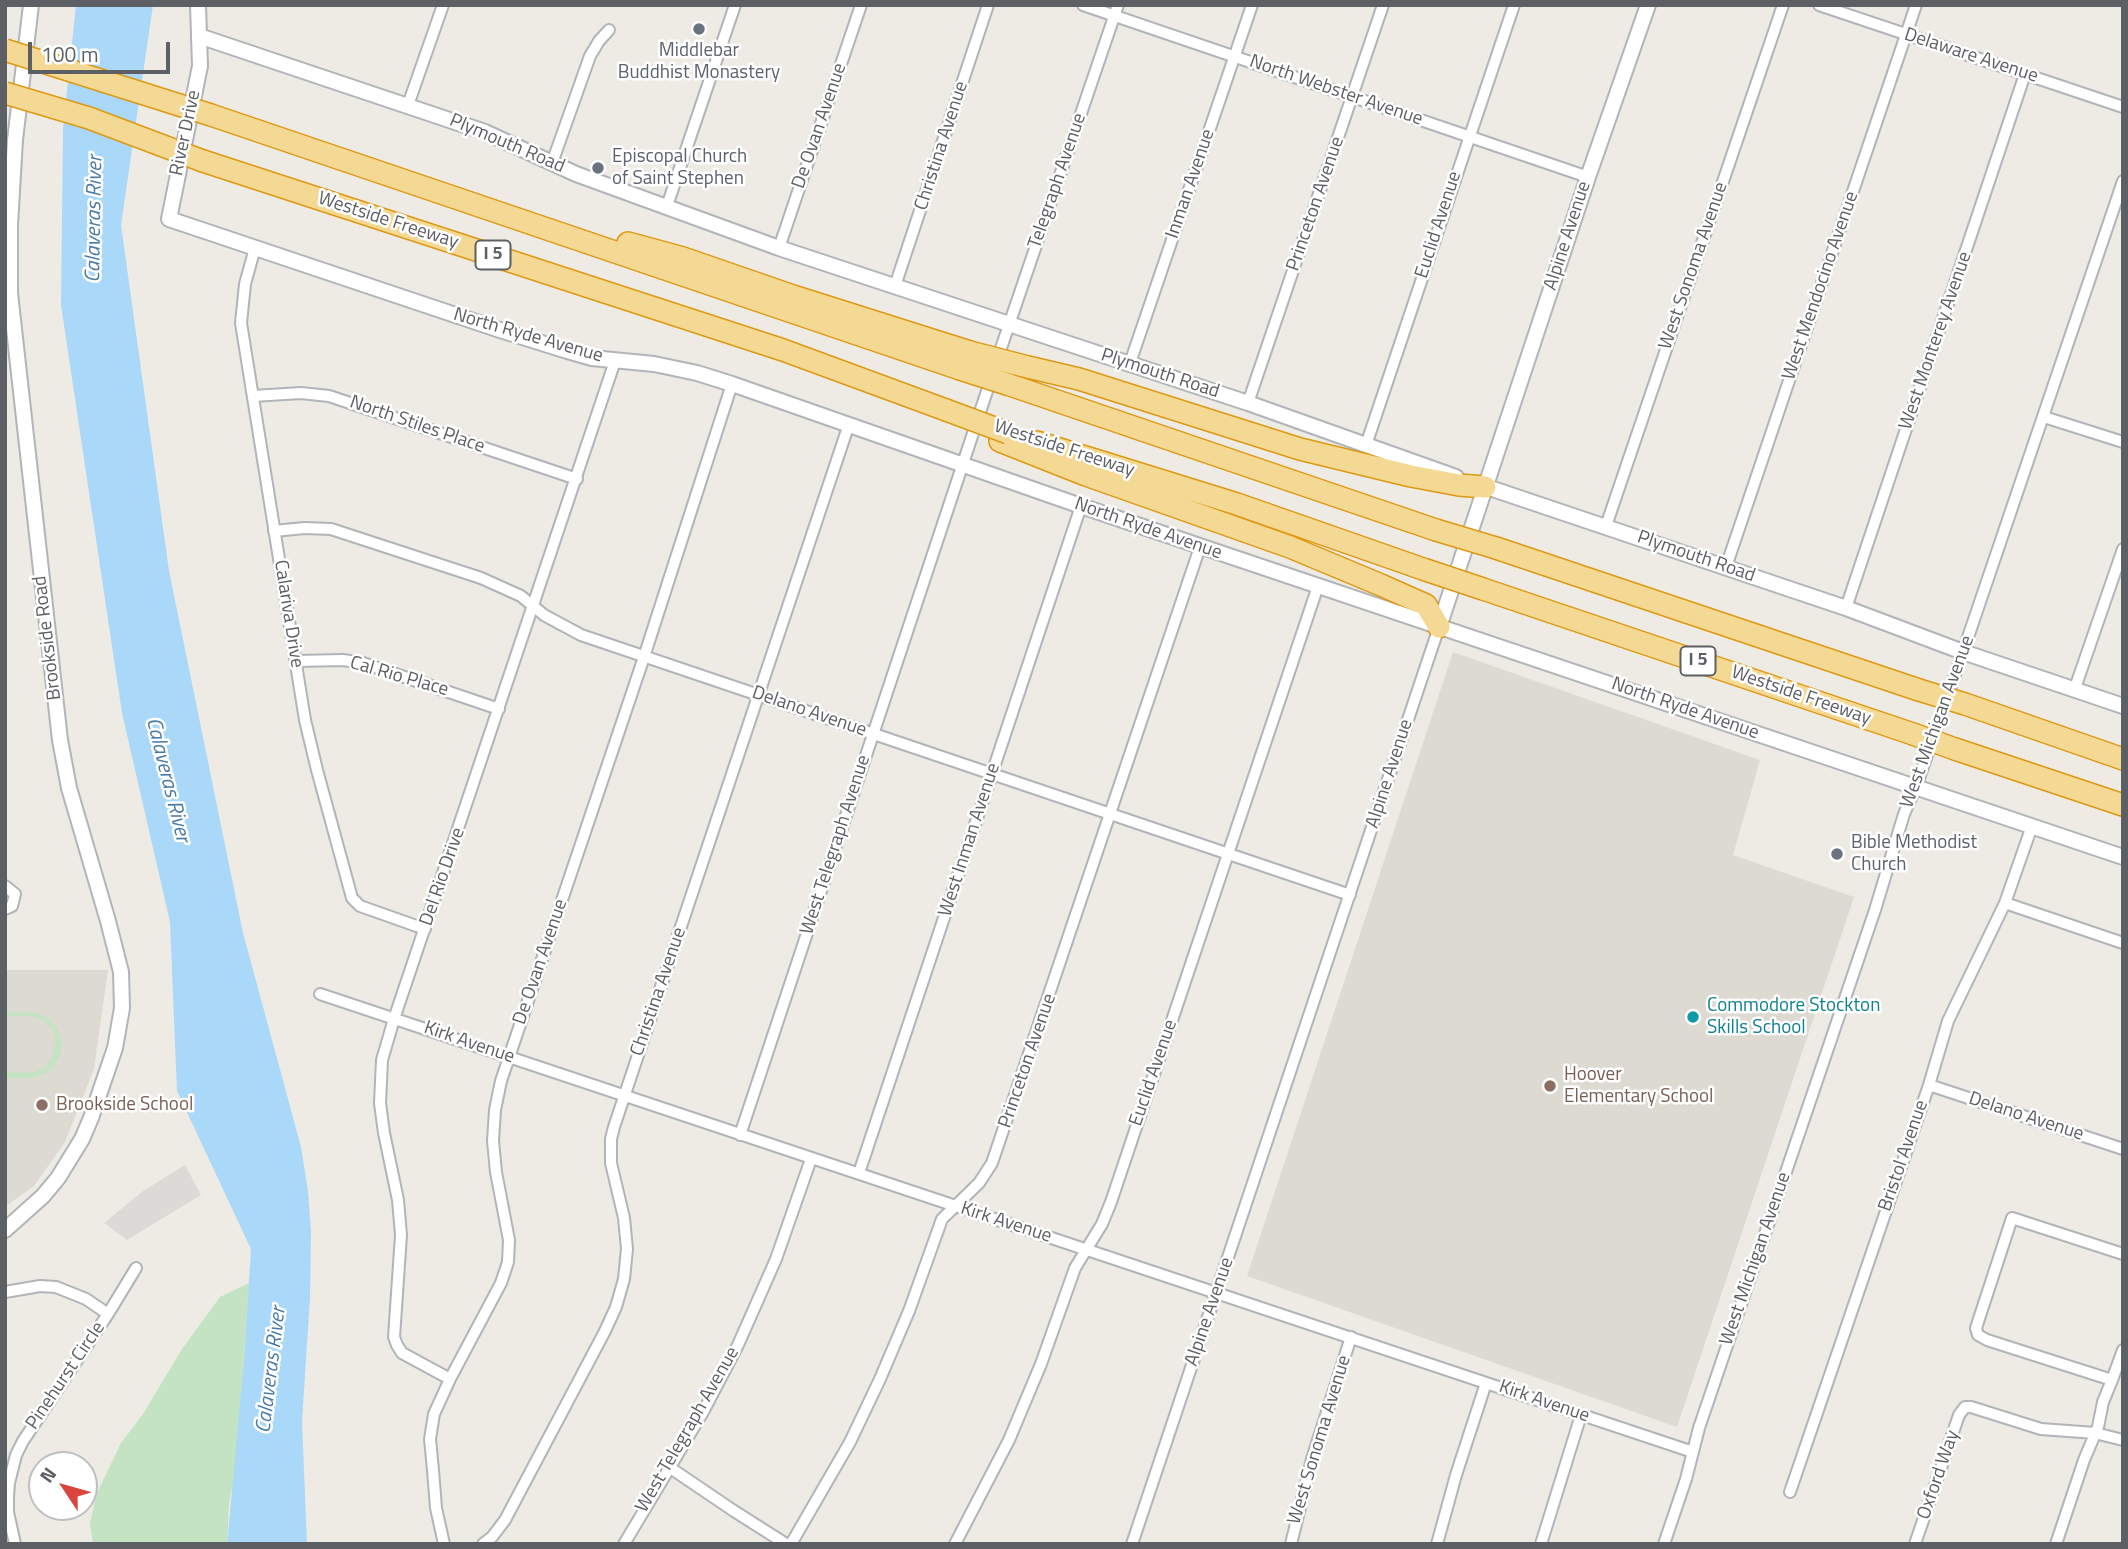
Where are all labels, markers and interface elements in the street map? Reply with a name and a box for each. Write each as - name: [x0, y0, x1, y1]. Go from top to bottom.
- marker: Middlebar Buddhist Monastery: [691, 21, 707, 37]
- street label: Delaware Avenue: [1901, 24, 2041, 88]
- scale bar: [32, 28, 173, 72]
- text: 100 m: [41, 38, 98, 70]
- place label: Middlebar Buddhist Monastery: [618, 40, 780, 84]
- street label: North Webster Avenue: [1246, 51, 1426, 131]
- street label: De Ovan Avenue: [788, 60, 852, 192]
- street label: Christina Avenue: [910, 79, 974, 213]
- street label: River Drive: [166, 88, 206, 178]
- street label: Plymouth Road: [446, 109, 568, 179]
- street label: Telegraph Avenue: [1024, 110, 1092, 252]
- street label: Inman Avenue: [1162, 126, 1220, 242]
- street label: Princeton Avenue: [1282, 134, 1350, 274]
- place label: Episcopal Church of Saint Stephen: [612, 146, 747, 190]
- water label: Calaveras River: [81, 155, 109, 283]
- marker: Episcopal Church of Saint Stephen: [590, 160, 606, 176]
- street label: Euclid Avenue: [1411, 169, 1467, 281]
- street label: Alpine Avenue: [1540, 179, 1596, 293]
- street label: West Sonoma Avenue: [1655, 179, 1733, 353]
- street label: Westside Freeway: [315, 188, 461, 254]
- street label: West Mendocino Avenue: [1778, 189, 1864, 383]
- road number: I 5: [476, 241, 510, 270]
- street label: West Monterey Avenue: [1895, 249, 1977, 433]
- street label: North Ryde Avenue: [451, 304, 605, 368]
- street label: Plymouth Road: [1098, 344, 1222, 404]
- street label: North Stiles Place: [346, 391, 488, 459]
- street label: Westside Freeway: [991, 416, 1137, 482]
- street label: North Ryde Avenue: [1071, 493, 1225, 565]
- street label: Plymouth Road: [1634, 526, 1758, 588]
- street label: Calariva Drive: [268, 559, 308, 669]
- street label: Brookside Road: [29, 574, 67, 702]
- street label: West Michigan Avenue: [1896, 633, 1980, 811]
- road number: I 5: [1680, 646, 1716, 676]
- street label: Cal Rio Place: [347, 652, 451, 702]
- street label: Westside Freeway: [1728, 661, 1874, 731]
- street label: North Ryde Avenue: [1608, 673, 1762, 745]
- street label: Delano Avenue: [749, 682, 869, 742]
- water label: Calaveras River: [139, 715, 195, 845]
- street label: Alpine Avenue: [1362, 717, 1418, 831]
- street label: West Telegraph Avenue: [796, 752, 876, 938]
- street label: West Inman Avenue: [934, 760, 1006, 920]
- street label: Del Rio Drive: [416, 825, 470, 929]
- place label: Bible Methodist Church: [1851, 832, 1977, 876]
- marker: Bible Methodist Church: [1829, 846, 1845, 862]
- street label: De Ovan Avenue: [509, 896, 573, 1028]
- street label: Christina Avenue: [626, 925, 692, 1059]
- street label: Princeton Avenue: [994, 991, 1062, 1131]
- place label: Commodore Stockton Skills School: [1707, 995, 1880, 1039]
- marker: Commodore Stockton Skills School: [1685, 1009, 1701, 1025]
- street label: Kirk Avenue: [421, 1017, 517, 1069]
- street label: Euclid Avenue: [1125, 1017, 1183, 1129]
- place label: Hoover Elementary School: [1564, 1064, 1713, 1108]
- marker: Hoover Elementary School: [1542, 1078, 1558, 1094]
- street label: Delano Avenue: [1966, 1088, 2086, 1146]
- place label: Brookside School: [56, 1094, 193, 1116]
- marker: Brookside School: [34, 1097, 50, 1113]
- street label: Bristol Avenue: [1874, 1097, 1934, 1215]
- street label: West Michigan Avenue: [1716, 1169, 1796, 1349]
- street label: Kirk Avenue: [958, 1198, 1054, 1248]
- street label: Alpine Avenue: [1181, 1255, 1239, 1369]
- water label: Calaveras River: [252, 1305, 292, 1435]
- street label: Pinehurst Circle: [22, 1318, 110, 1434]
- street label: West Telegraph Avenue: [631, 1343, 745, 1517]
- street label: West Sonoma Avenue: [1283, 1353, 1357, 1527]
- street label: Kirk Avenue: [1496, 1376, 1592, 1428]
- street label: Oxford Way: [1913, 1427, 1965, 1523]
- north arrow: [28, 1451, 98, 1521]
- text: N: [32, 1461, 63, 1488]

